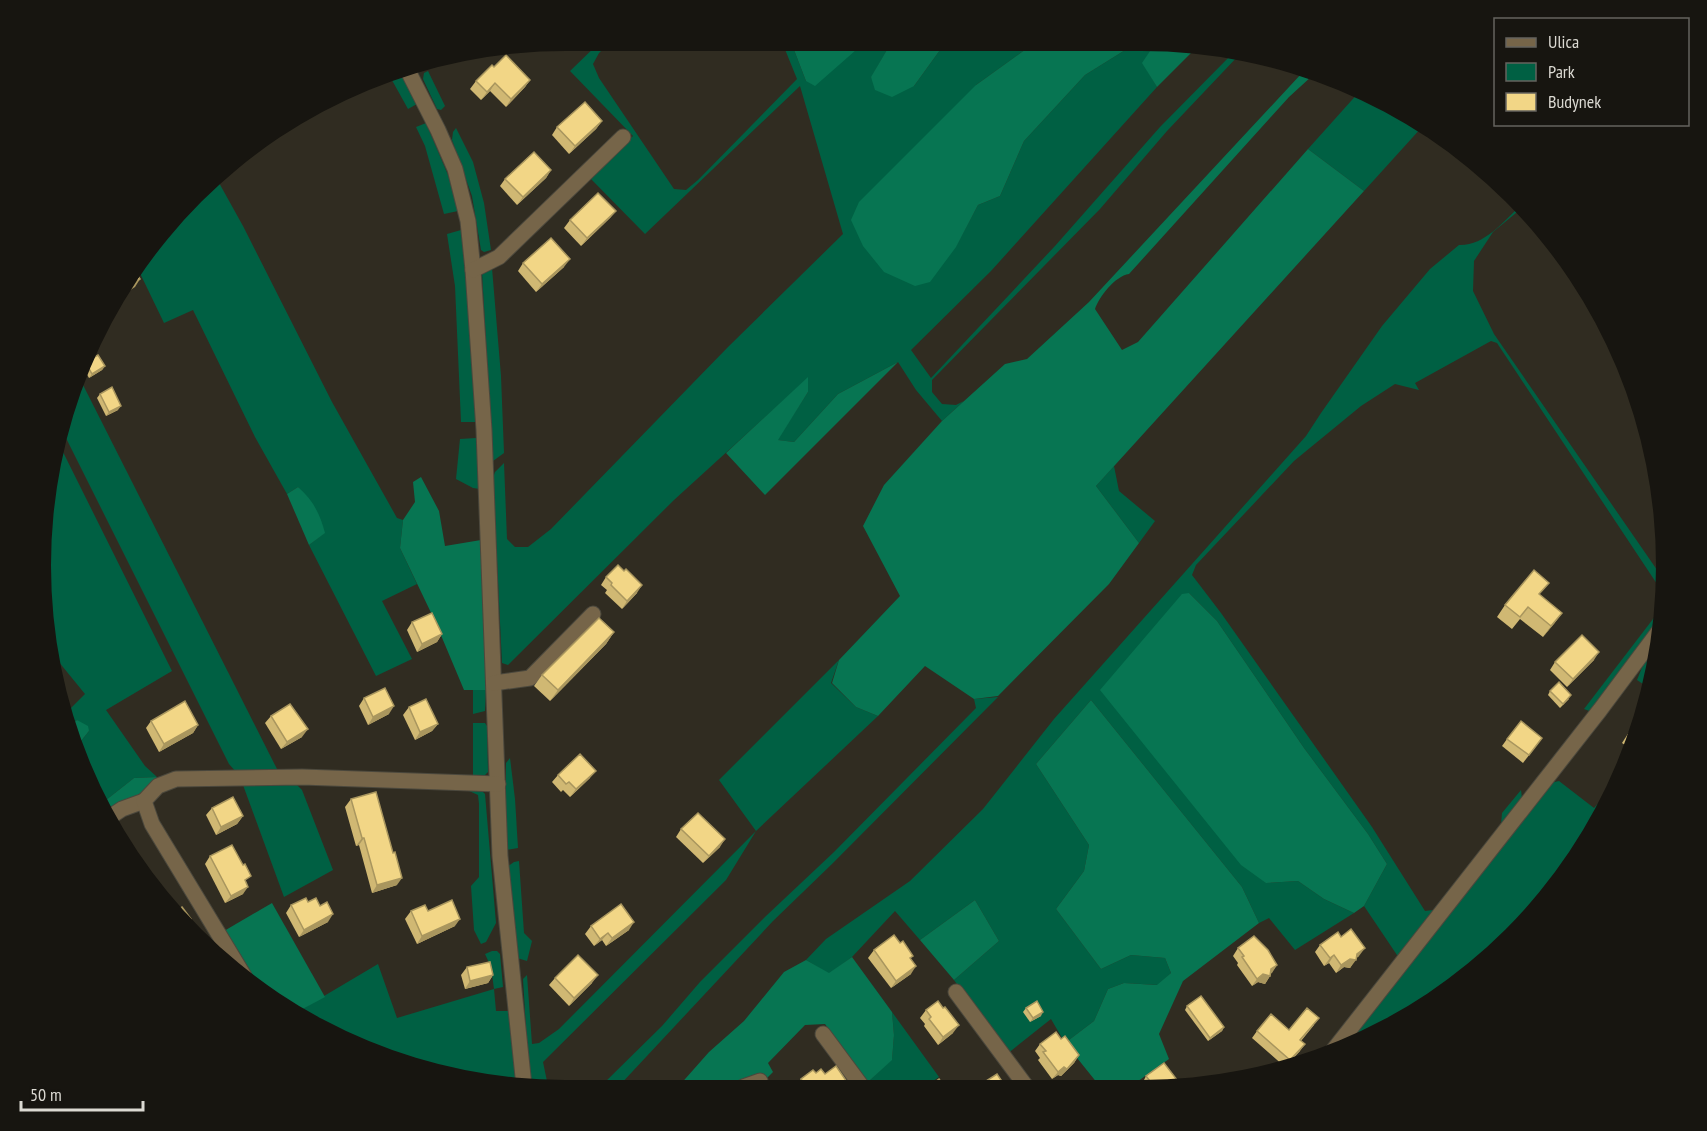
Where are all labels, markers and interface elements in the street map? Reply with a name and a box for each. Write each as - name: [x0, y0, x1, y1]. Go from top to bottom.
- legend: [1494, 18, 1689, 126]
- text: Ulica: [1548, 30, 1579, 53]
- text: Park: [1548, 60, 1575, 83]
- text: Budynek: [1548, 90, 1601, 113]
- scale bar: [21, 1074, 142, 1112]
- text: 50 m: [30, 1083, 62, 1106]

